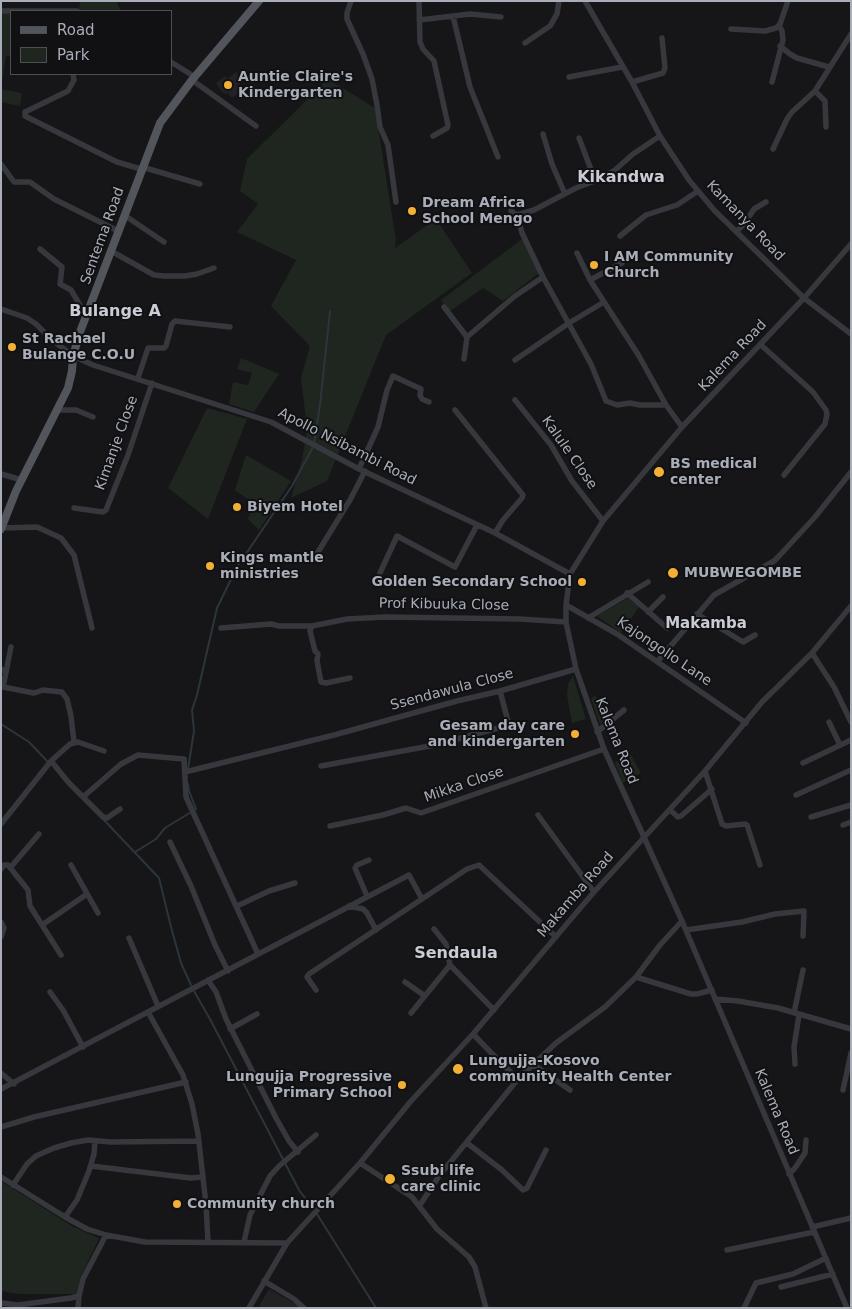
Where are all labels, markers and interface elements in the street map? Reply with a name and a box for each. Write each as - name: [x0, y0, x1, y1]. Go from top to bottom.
- legend: [10, 10, 172, 75]
- text: Road: [57, 21, 95, 39]
- text: Park: [57, 46, 89, 64]
- place label: Auntie Claire's Kindergarten: [238, 69, 353, 102]
- marker: Auntie Claire's Kindergarten: [222, 79, 234, 91]
- district label: Kikandwa: [577, 168, 665, 188]
- street label: Kamanya Road: [702, 177, 788, 265]
- street label: Sentema Road: [78, 185, 128, 287]
- place label: Dream Africa School Mengo: [422, 195, 532, 228]
- marker: Dream Africa School Mengo: [406, 205, 418, 217]
- place label: I AM Community Church: [604, 249, 733, 282]
- marker: I AM Community Church: [588, 259, 600, 271]
- district label: Bulange A: [69, 302, 161, 322]
- street label: Kalema Road: [696, 317, 770, 395]
- place label: St Rachael Bulange C.O.U: [22, 331, 135, 364]
- marker: St Rachael Bulange C.O.U: [6, 341, 18, 353]
- street label: Kimanje Close: [92, 393, 142, 493]
- street label: Apollo Nsibambi Road: [275, 405, 419, 489]
- street label: Kalule Close: [538, 413, 600, 493]
- place label: BS medical center: [670, 456, 757, 488]
- marker: BS medical center: [652, 465, 666, 479]
- place label: Biyem Hotel: [247, 499, 343, 515]
- marker: Biyem Hotel: [231, 501, 243, 513]
- place label: Kings mantle ministries: [220, 550, 324, 582]
- marker: Kings mantle ministries: [204, 560, 216, 572]
- place label: MUBWEGOMBE: [684, 565, 802, 581]
- marker: MUBWEGOMBE: [666, 566, 680, 580]
- place label: Golden Secondary School: [372, 574, 572, 590]
- marker: Golden Secondary School: [576, 576, 588, 588]
- street label: Prof Kibuuka Close: [379, 595, 509, 615]
- street label: Kajongollo Lane: [613, 614, 715, 690]
- district label: Makamba: [665, 615, 747, 633]
- street label: Ssendawula Close: [389, 666, 515, 714]
- street label: Kalema Road: [591, 695, 641, 787]
- place label: Gesam day care and kindergarten: [428, 718, 565, 750]
- marker: Gesam day care and kindergarten: [569, 728, 581, 740]
- street label: Mikka Close: [422, 764, 506, 806]
- street label: Makamba Road: [534, 849, 618, 941]
- district label: Sendaula: [414, 944, 498, 964]
- place label: Lungujja-Kosovo community Health Center: [469, 1053, 671, 1086]
- marker: Lungujja-Kosovo community Health Center: [451, 1062, 465, 1076]
- street label: Kalema Road: [750, 1066, 802, 1158]
- place label: Lungujja Progressive Primary School: [226, 1069, 392, 1102]
- marker: Lungujja Progressive Primary School: [396, 1079, 408, 1091]
- place label: Ssubi life care clinic: [401, 1163, 481, 1196]
- marker: Ssubi life care clinic: [383, 1172, 397, 1186]
- place label: Community church: [187, 1196, 335, 1212]
- marker: Community church: [171, 1198, 183, 1210]

